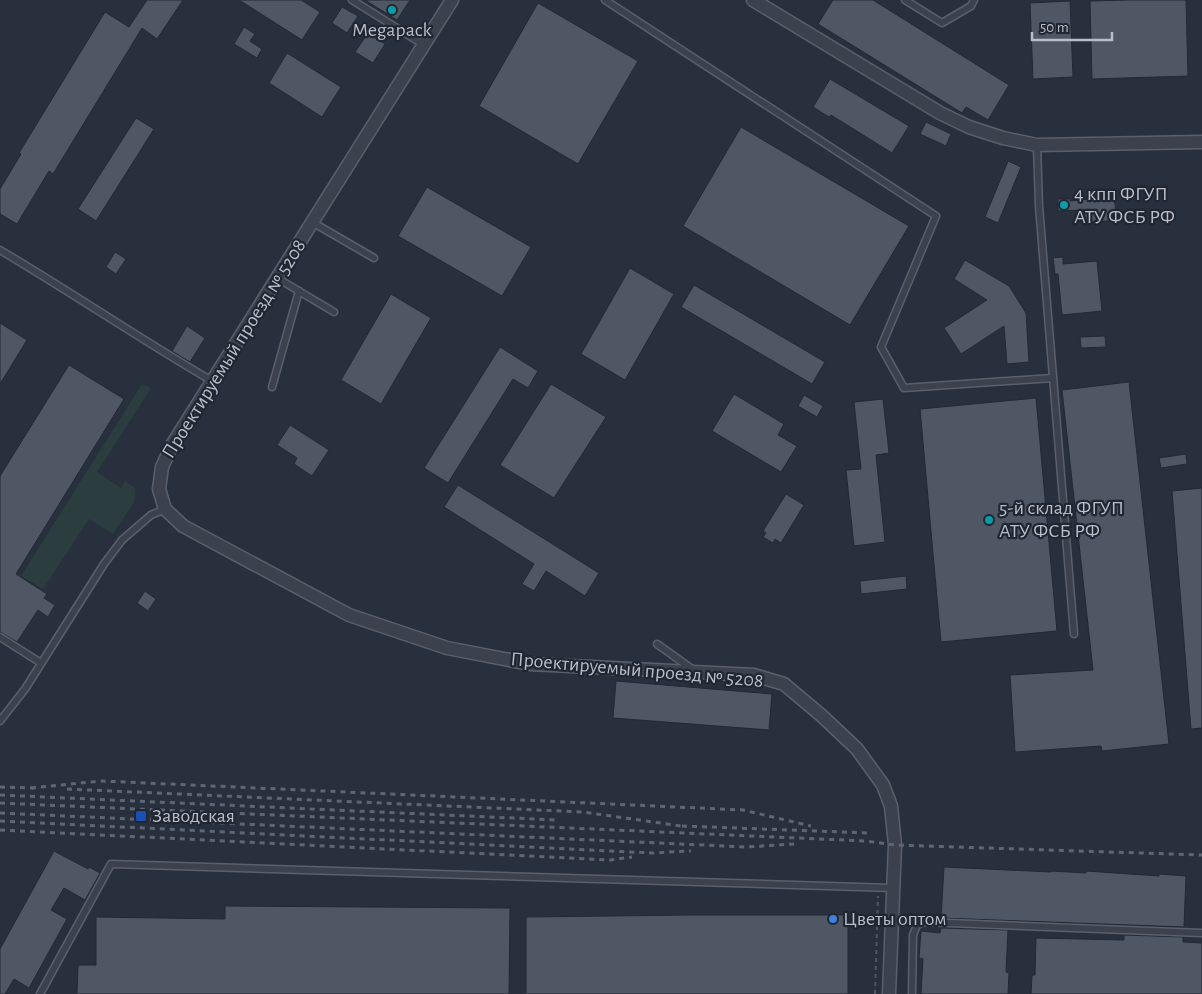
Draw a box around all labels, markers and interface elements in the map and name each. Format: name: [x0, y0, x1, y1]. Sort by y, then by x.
marker: Megapack: [386, 4, 398, 16]
scale bar: [1032, 10, 1112, 42]
place label: Megapack: [352, 20, 432, 40]
text: 50 m: [1040, 20, 1069, 35]
place label: 4 кпп ФГУП АТУ ФСБ РФ: [1074, 184, 1175, 227]
marker: 4 кпп ФГУП АТУ ФСБ РФ: [1058, 199, 1070, 211]
street label: Проектируемый проезд № 5208: [158, 236, 310, 462]
place label: 5-й склад ФГУП АТУ ФСБ РФ: [999, 498, 1124, 541]
marker: 5-й склад ФГУП АТУ ФСБ РФ: [983, 514, 995, 526]
street label: Проектируемый проезд № 5208: [510, 649, 764, 691]
place label: Заводская: [152, 806, 235, 826]
marker: Заводская: [134, 809, 148, 823]
place label: Цветы оптом: [843, 909, 947, 929]
marker: Цветы оптом: [827, 913, 839, 925]

